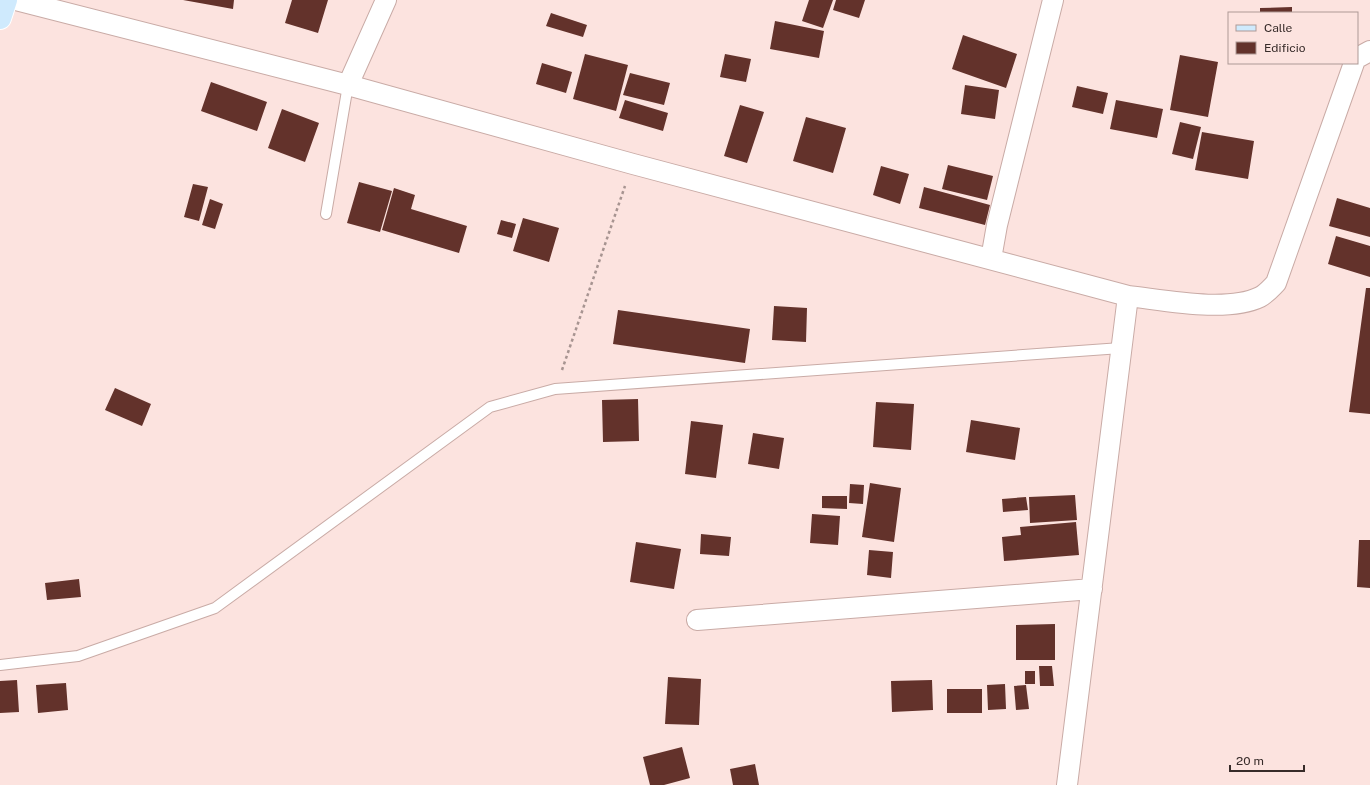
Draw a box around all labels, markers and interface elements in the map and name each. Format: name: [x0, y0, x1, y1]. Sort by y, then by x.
legend: [1228, 12, 1358, 64]
text: Calle: [1264, 21, 1293, 35]
text: Edificio: [1264, 41, 1306, 55]
scale bar: [1230, 747, 1304, 773]
text: 20 m: [1236, 754, 1264, 768]

